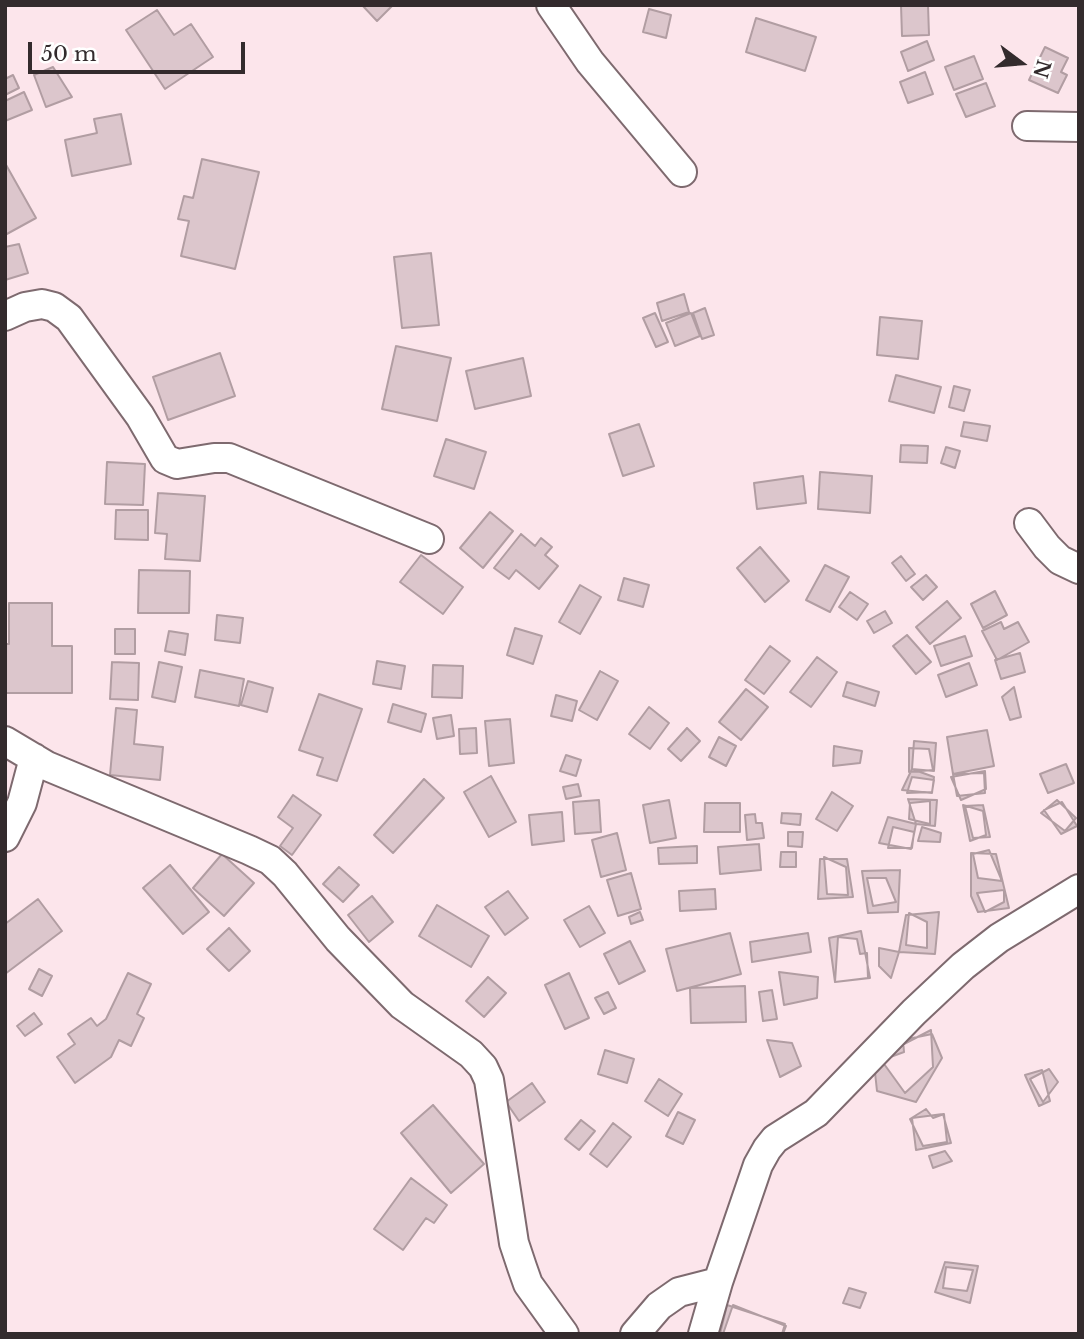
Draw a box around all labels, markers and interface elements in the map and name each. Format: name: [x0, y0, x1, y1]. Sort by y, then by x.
scale bar: [32, 28, 248, 72]
north arrow: [986, 28, 1056, 98]
text: 50 m: [41, 41, 96, 67]
text: N: [1028, 57, 1055, 81]

